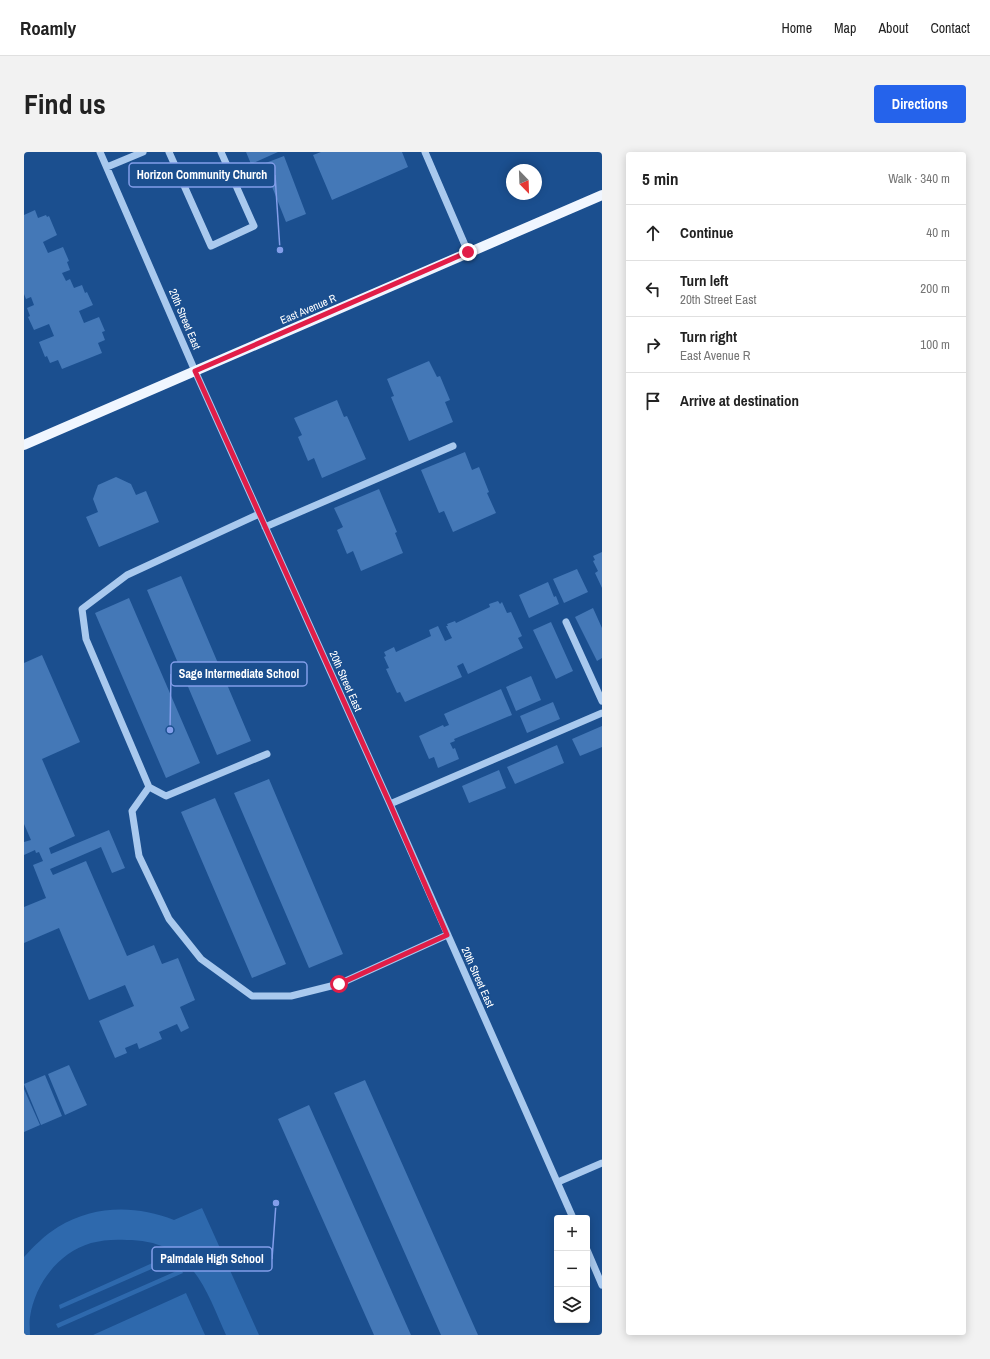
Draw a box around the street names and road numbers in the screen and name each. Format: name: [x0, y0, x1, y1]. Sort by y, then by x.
street label: 20th Street East: [166, 286, 204, 352]
street label: East Avenue R: [278, 291, 339, 327]
street label: 20th Street East: [326, 649, 366, 714]
street label: 20th Street East: [458, 945, 498, 1010]

